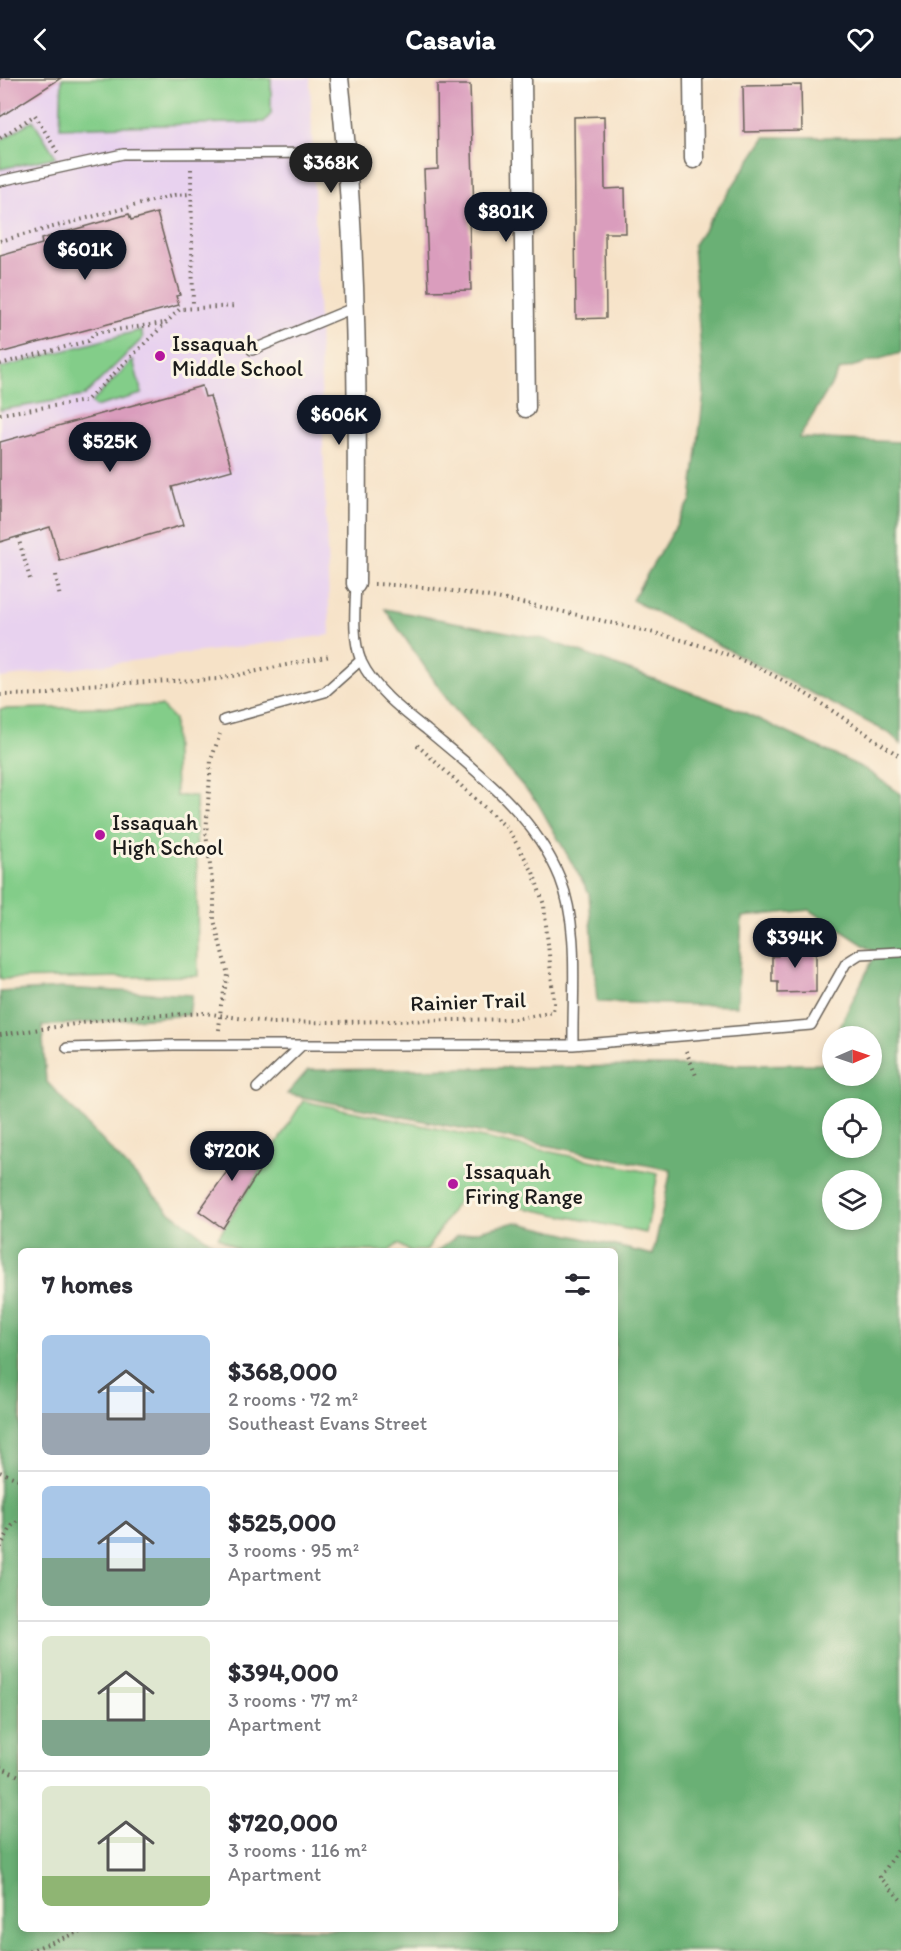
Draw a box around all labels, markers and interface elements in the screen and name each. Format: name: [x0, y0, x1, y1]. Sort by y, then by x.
icon: back: [24, 23, 57, 56]
text: Casavia: [405, 23, 496, 56]
icon: heart: [844, 23, 877, 56]
pin: $368K: [289, 143, 373, 194]
text: $368K: [303, 150, 359, 174]
pin: $801K: [464, 192, 548, 243]
text: $801K: [478, 199, 534, 223]
pin: $601K: [43, 230, 127, 281]
text: $601K: [57, 237, 113, 261]
place label: Issaquah Middle School: [172, 330, 303, 382]
marker: Issaquah Middle School: [153, 349, 167, 363]
pin: $606K: [297, 395, 381, 446]
text: $606K: [311, 402, 367, 426]
pin: $525K: [68, 422, 152, 473]
text: $525K: [83, 429, 137, 453]
place label: Issaquah High School: [112, 809, 224, 861]
marker: Issaquah High School: [93, 828, 107, 842]
pin: $394K: [753, 918, 837, 969]
text: $394K: [767, 925, 823, 949]
street label: Rainier Trail: [410, 986, 526, 1017]
north arrow: [822, 1026, 882, 1086]
map controls: [822, 1026, 882, 1230]
button: locate: [822, 1098, 882, 1158]
pin: $720K: [190, 1131, 274, 1182]
text: $720K: [204, 1138, 260, 1162]
place label: Issaquah Firing Range: [465, 1158, 583, 1210]
button: layers: [822, 1170, 882, 1230]
marker: Issaquah Firing Range: [446, 1177, 460, 1191]
text: 7 homes: [42, 1268, 133, 1300]
icon: filters: [561, 1268, 594, 1301]
text: $368,000: [228, 1355, 338, 1387]
icon: home: [90, 1359, 162, 1431]
text: 2 rooms · 72 m²: [228, 1387, 358, 1411]
text: Southeast Evans Street: [228, 1411, 427, 1435]
text: $525,000: [228, 1506, 336, 1538]
icon: home: [90, 1510, 162, 1582]
text: 3 rooms · 95 m²: [228, 1538, 359, 1562]
text: Apartment: [228, 1562, 321, 1586]
text: $394,000: [228, 1656, 339, 1688]
icon: home: [90, 1660, 162, 1732]
text: 3 rooms · 77 m²: [228, 1688, 358, 1712]
text: Apartment: [228, 1712, 321, 1736]
text: $720,000: [228, 1806, 338, 1838]
icon: home: [90, 1810, 162, 1882]
text: 3 rooms · 116 m²: [228, 1838, 367, 1862]
text: Apartment: [228, 1862, 321, 1886]

